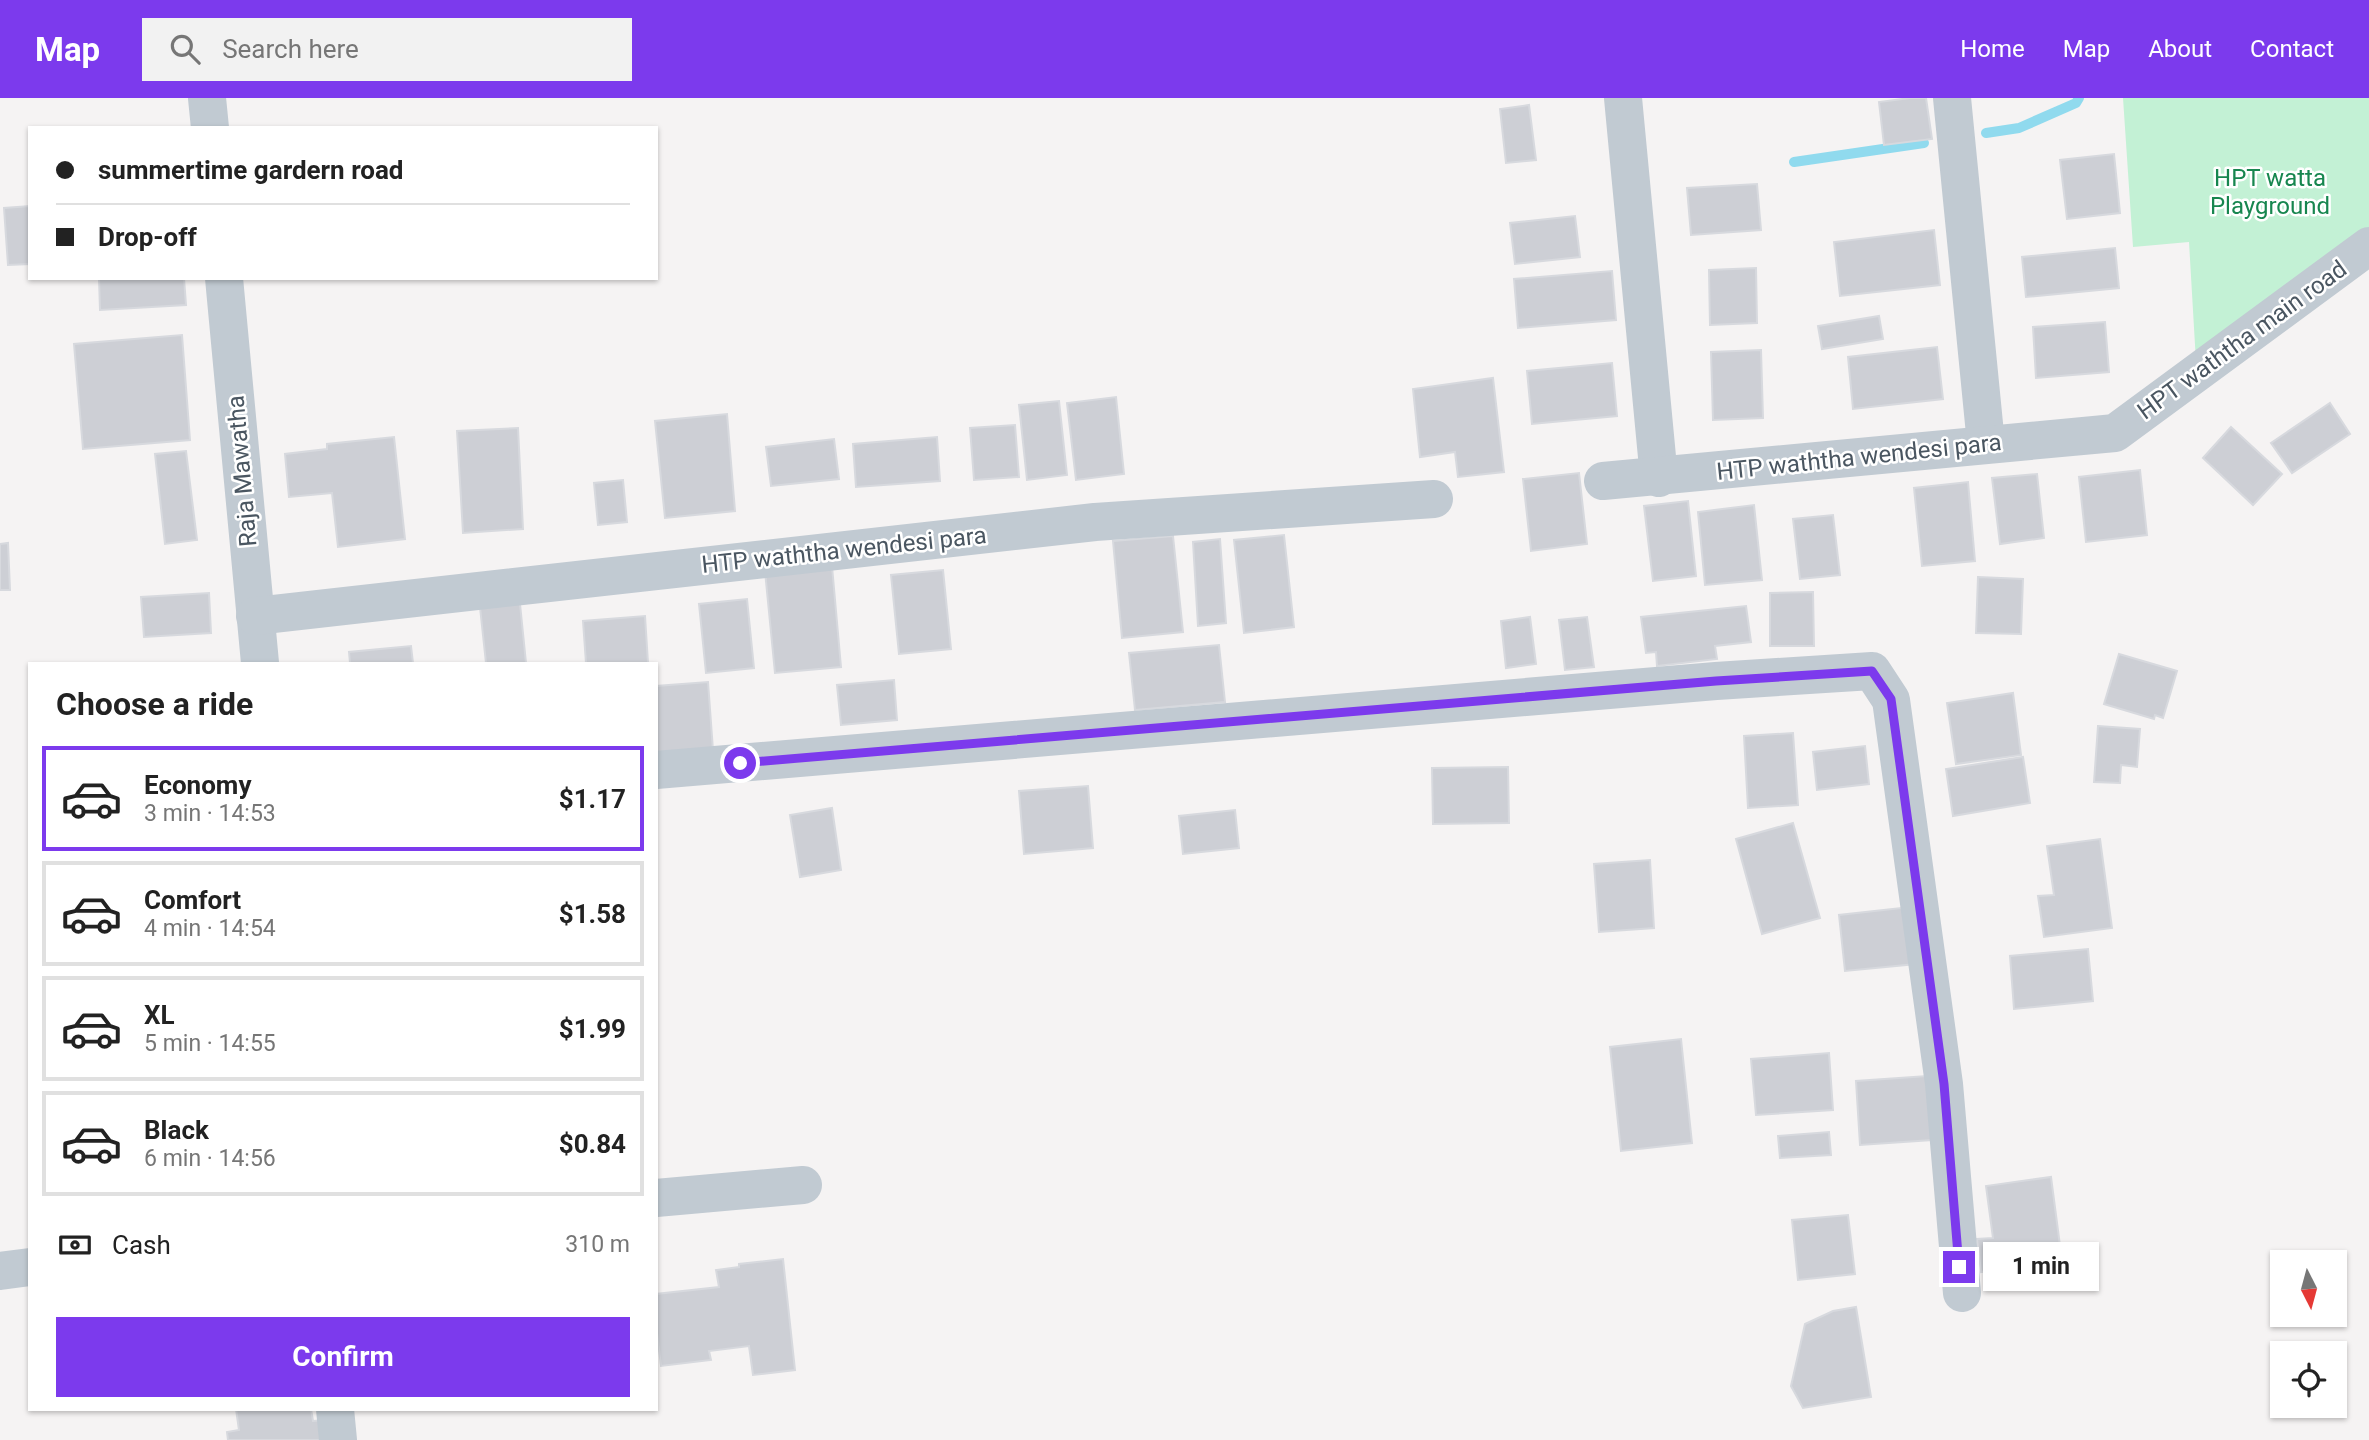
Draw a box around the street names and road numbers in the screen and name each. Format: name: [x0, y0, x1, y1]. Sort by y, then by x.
street label: HPT waththa main road: [2132, 255, 2352, 425]
street label: Raja Mawatha: [221, 394, 263, 548]
street label: HTP waththa wendesi para: [1715, 428, 2003, 486]
street label: HTP waththa wendesi para: [700, 521, 988, 579]

